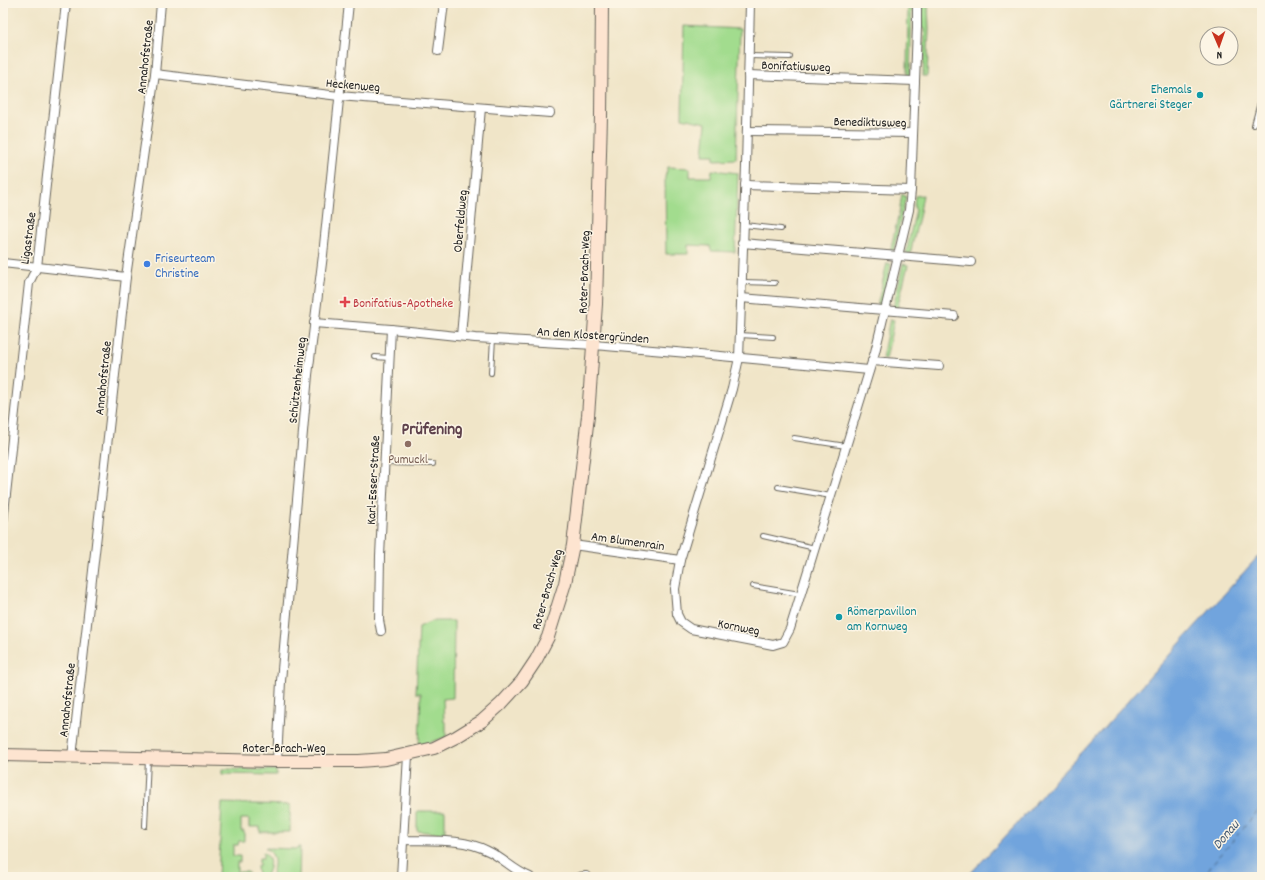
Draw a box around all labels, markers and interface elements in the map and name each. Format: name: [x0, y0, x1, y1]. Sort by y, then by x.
street label: Annahofstraße: [133, 19, 160, 95]
north arrow: [1199, 26, 1239, 66]
text: N: [1216, 46, 1222, 62]
street label: Bonifatiusweg: [761, 57, 831, 78]
street label: Heckenweg: [325, 75, 381, 98]
place label: Ehemals Gärtnerei Steger: [1109, 81, 1192, 115]
marker: Ehemals Gärtnerei Steger: [1195, 90, 1205, 100]
street label: Benediktusweg: [833, 113, 907, 134]
street label: Oberfeldweg: [449, 189, 474, 253]
street label: Ligastraße: [16, 211, 43, 266]
street label: Roter-Brach-Weg: [575, 230, 596, 314]
place label: Friseurteam Christine: [155, 250, 215, 284]
marker: Friseurteam Christine: [142, 259, 152, 269]
place label: Bonifatius-Apotheke: [353, 295, 453, 314]
marker: Bonifatius-Apotheke: [340, 297, 350, 307]
street label: An den Klostergründen: [536, 323, 650, 350]
street label: Schützenheimweg: [285, 336, 313, 424]
street label: Annahofstraße: [91, 340, 118, 416]
district label: Prüfening: [401, 419, 463, 443]
street label: Karl-Esser-Straße: [363, 435, 386, 525]
marker: Pumuckl: [403, 439, 413, 449]
place label: Pumuckl: [388, 451, 428, 470]
street label: Am Blumenrain: [590, 528, 666, 557]
street label: Roter-Brach-Weg: [528, 547, 569, 632]
place label: Römerpavillon am Kornweg: [847, 603, 916, 637]
marker: Römerpavillon am Kornweg: [834, 612, 844, 622]
street label: Kornweg: [716, 615, 761, 642]
street label: Annahofstraße: [55, 662, 82, 738]
street label: Roter-Brach-Weg: [242, 740, 326, 759]
water label: Donau: [1208, 816, 1245, 854]

